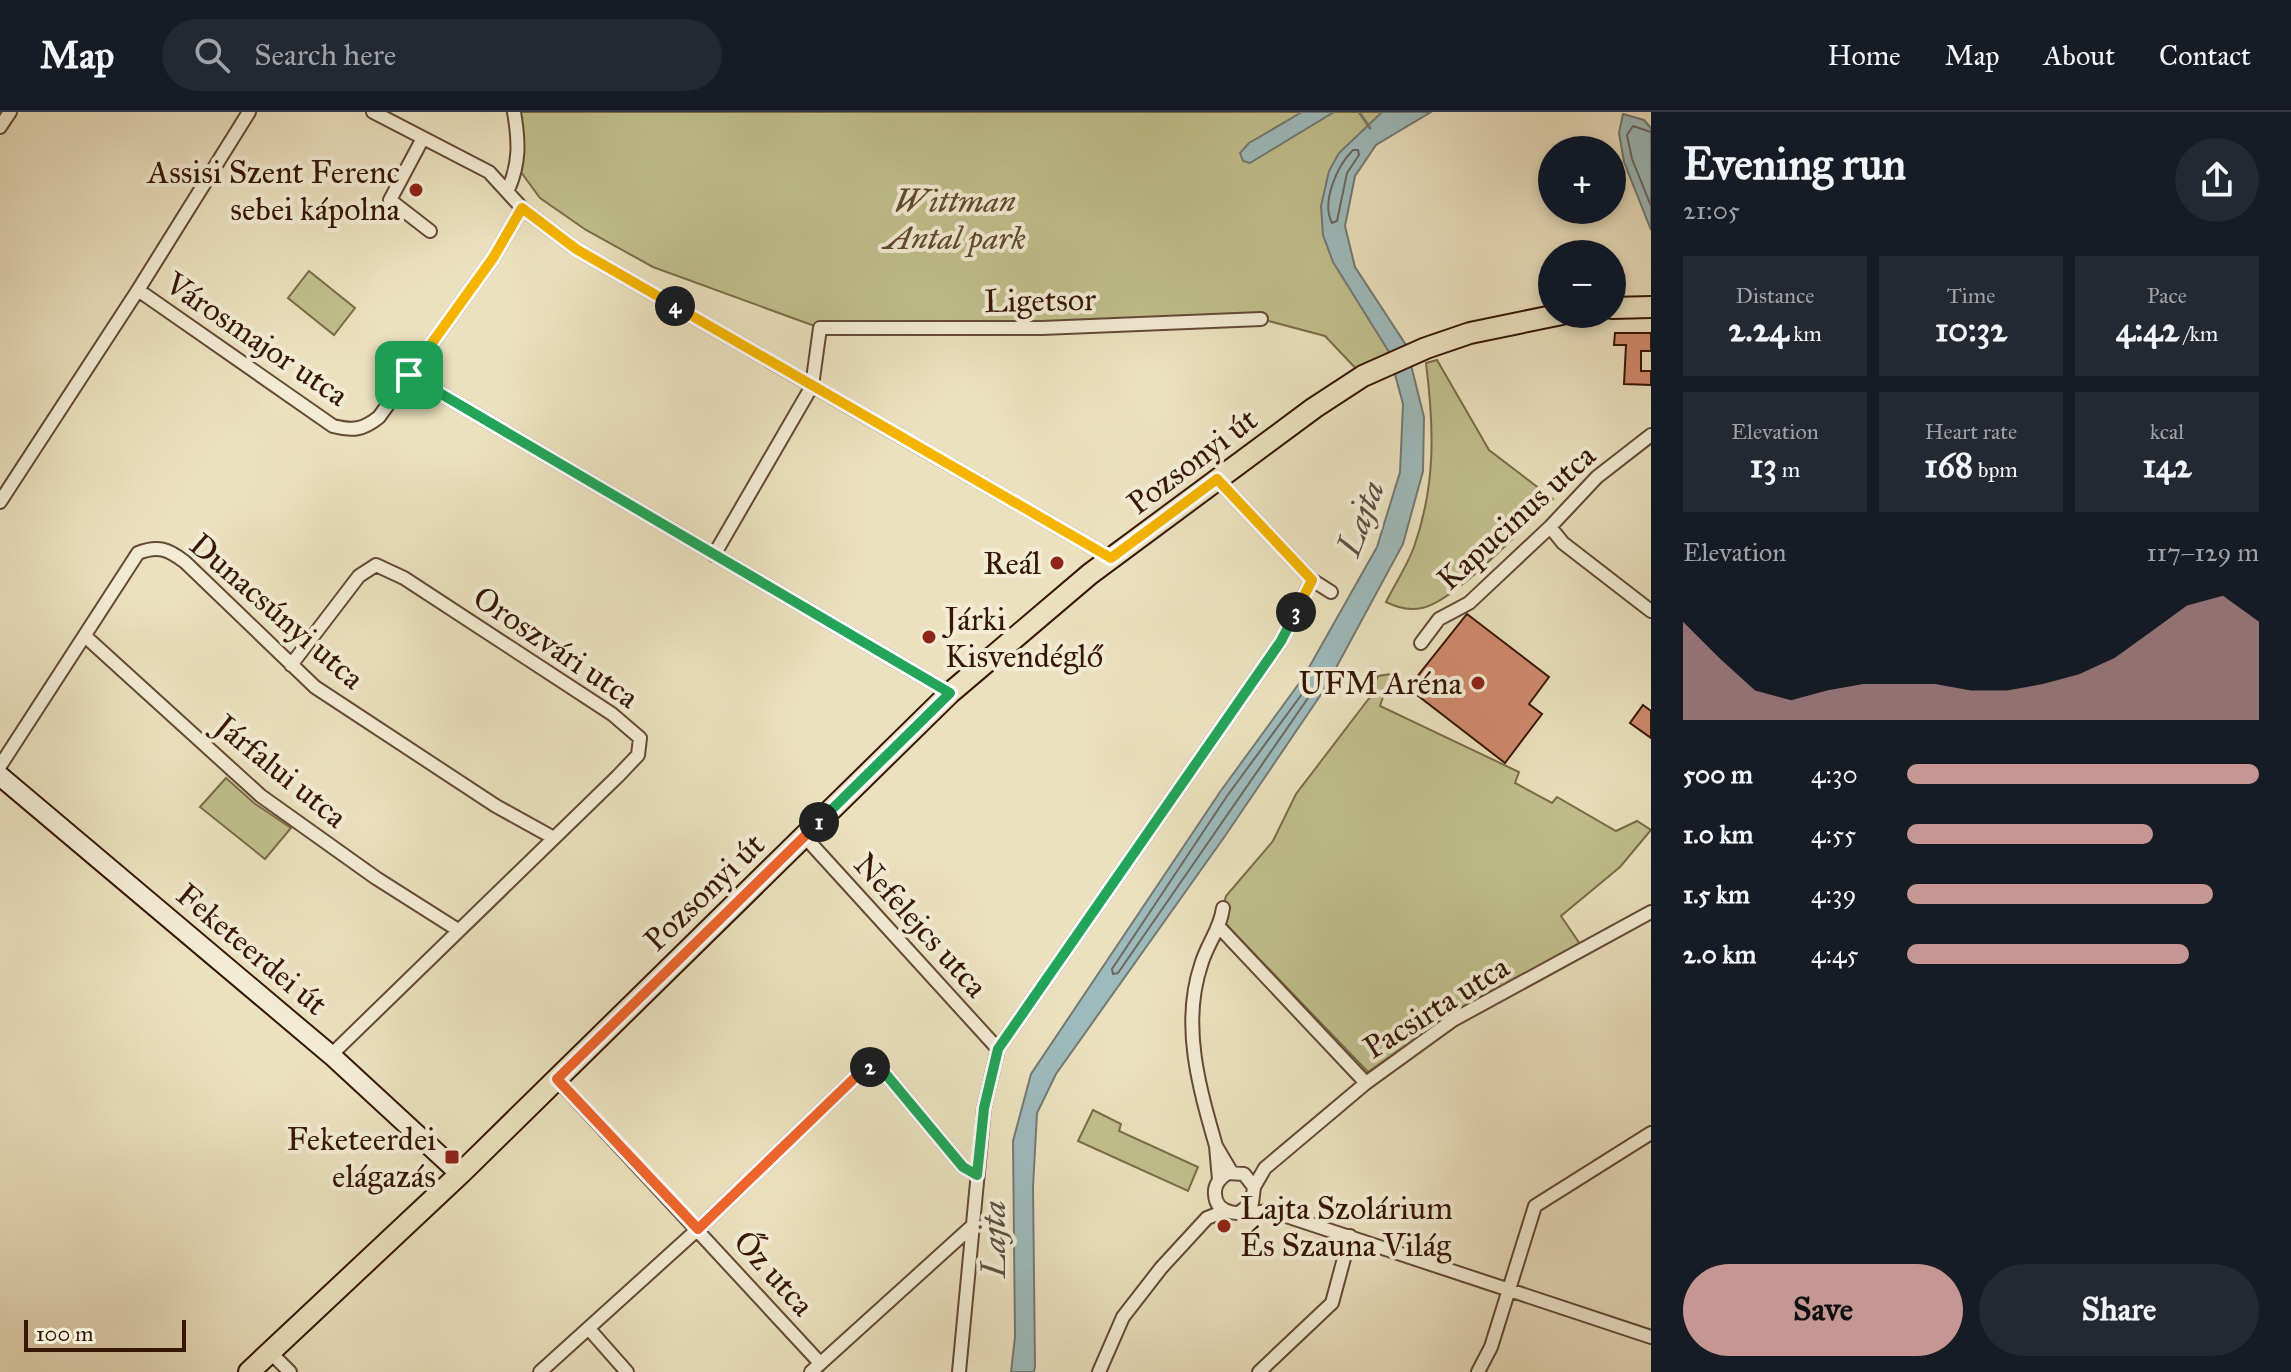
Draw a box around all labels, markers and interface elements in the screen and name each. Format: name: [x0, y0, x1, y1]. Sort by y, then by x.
search box: [162, 19, 722, 91]
text: Map: [40, 32, 114, 78]
icon: search: [190, 33, 234, 77]
text: Search here: [254, 37, 396, 73]
text: Home: [1828, 38, 1901, 73]
text: Map: [1945, 38, 1999, 73]
text: About: [2043, 38, 2115, 73]
text: Contact: [2159, 38, 2251, 73]
map controls: [1538, 136, 1626, 328]
button: +: [1538, 136, 1626, 224]
text: Evening run: [1683, 137, 1906, 191]
button: share: [2175, 138, 2259, 222]
place label: Assisi Szent Ferenc sebei kápolna: [146, 153, 400, 229]
marker: Assisi Szent Ferenc sebei kápolna: [407, 181, 425, 199]
park label: Wittman Antal park: [881, 182, 1026, 258]
text: 21:05: [1683, 194, 1740, 226]
button: −: [1538, 240, 1626, 328]
street label: Városmajor utca: [157, 263, 356, 415]
street label: Ligetsor: [984, 280, 1096, 321]
text: Distance: [1736, 282, 1814, 309]
text: Time: [1947, 282, 1995, 309]
text: Pace: [2147, 282, 2187, 309]
pin: 4: [655, 286, 695, 326]
text: 4: [669, 292, 681, 319]
text: 2.24: [1728, 309, 1788, 350]
text: 10:32: [1935, 309, 2007, 350]
text: 4:42: [2116, 309, 2179, 350]
text: km: [1788, 320, 1822, 347]
text: /km: [2179, 320, 2218, 347]
pin: [375, 341, 443, 409]
icon: arrive: [387, 353, 431, 397]
street label: Pozsonyi út: [1120, 400, 1265, 523]
text: Elevation: [1731, 418, 1819, 445]
text: Heart rate: [1925, 418, 2017, 445]
text: kcal: [2150, 418, 2184, 445]
street label: Kapucinus utca: [1429, 436, 1604, 599]
text: 13: [1750, 445, 1777, 486]
text: 168: [1924, 445, 1973, 486]
text: 142: [2142, 445, 2192, 486]
text: m: [1777, 456, 1800, 483]
text: bpm: [1973, 456, 2018, 483]
water label: Lajta: [1327, 475, 1393, 563]
street label: Dunacsúnyi utca: [182, 525, 372, 698]
text: Elevation: [1683, 536, 1786, 568]
text: 117–129 m: [2146, 536, 2259, 568]
place label: Reál: [983, 544, 1041, 583]
marker: Reál: [1048, 554, 1066, 572]
street label: Oroszvári utca: [466, 578, 646, 717]
pin: 3: [1276, 592, 1316, 632]
text: 3: [1292, 598, 1300, 625]
place label: Járki Kisvendéglő: [942, 600, 1104, 676]
marker: Járki Kisvendéglő: [920, 628, 938, 646]
place label: UFM Aréna: [1298, 664, 1462, 703]
marker: UFM Aréna: [1469, 674, 1487, 692]
street label: Járfalui utca: [204, 704, 355, 837]
text: 500 m: [1683, 758, 1753, 790]
text: 4:30: [1811, 758, 1858, 790]
pin: 1: [799, 802, 839, 842]
text: 1: [815, 808, 823, 835]
text: 1.0 km: [1683, 818, 1753, 850]
text: 4:55: [1811, 818, 1856, 850]
street label: Pozsonyi út: [636, 825, 773, 959]
street label: Nefelejcs utca: [846, 845, 996, 1006]
street label: Feketeerdei út: [168, 875, 335, 1024]
text: 1.5 km: [1683, 878, 1750, 910]
text: 4:39: [1811, 878, 1856, 910]
text: 2.0 km: [1683, 938, 1756, 970]
text: 4:45: [1811, 938, 1859, 970]
street label: Pacsirta utca: [1356, 947, 1517, 1068]
pin: 2: [850, 1047, 890, 1087]
text: 2: [865, 1053, 875, 1080]
place label: Feketeerdei elágazás: [287, 1120, 436, 1196]
marker: Feketeerdei elágazás: [443, 1148, 461, 1166]
place label: Lajta Szolárium És Szauna Világ: [1240, 1189, 1453, 1265]
water label: Lajta: [973, 1200, 1014, 1280]
marker: Lajta Szolárium És Szauna Világ: [1215, 1217, 1233, 1235]
street label: Őz utca: [725, 1222, 823, 1324]
button: Save: [1683, 1264, 1963, 1356]
button: Share: [1979, 1264, 2259, 1356]
scale bar: [24, 1316, 186, 1352]
text: 100 m: [36, 1320, 93, 1347]

